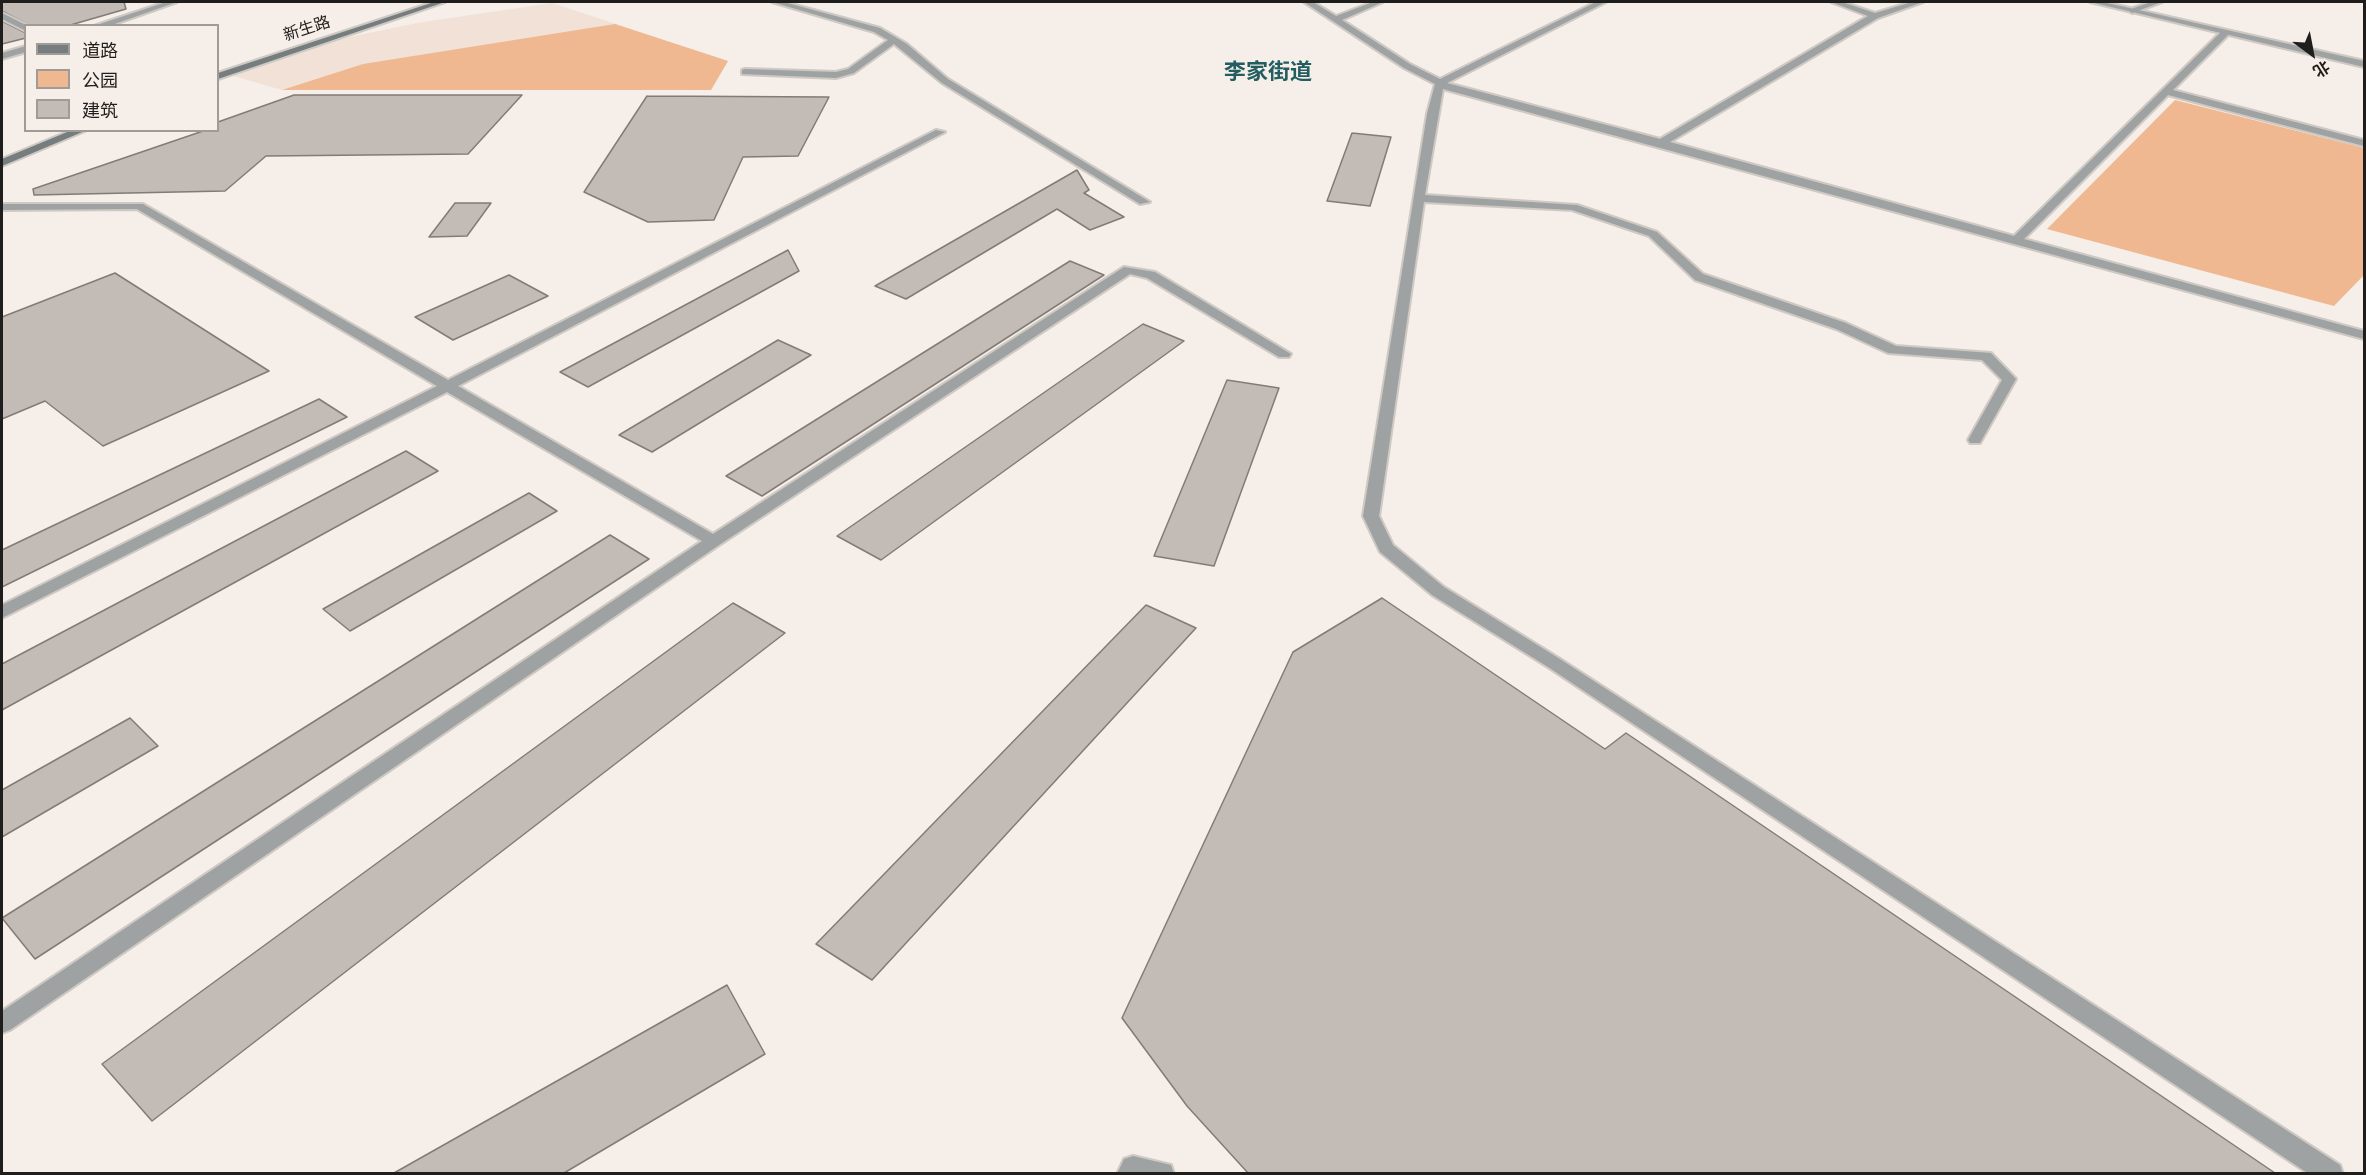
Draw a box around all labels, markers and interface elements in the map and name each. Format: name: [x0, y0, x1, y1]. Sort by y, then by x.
street label: 新生路: [281, 12, 333, 46]
legend: [24, 24, 219, 132]
north arrow: [2282, 24, 2342, 84]
text: 道路: [82, 39, 118, 62]
text: 北: [2309, 57, 2334, 82]
district label: 李家街道: [1224, 60, 1312, 86]
text: 公园: [82, 69, 118, 92]
text: 建筑: [82, 99, 118, 122]

